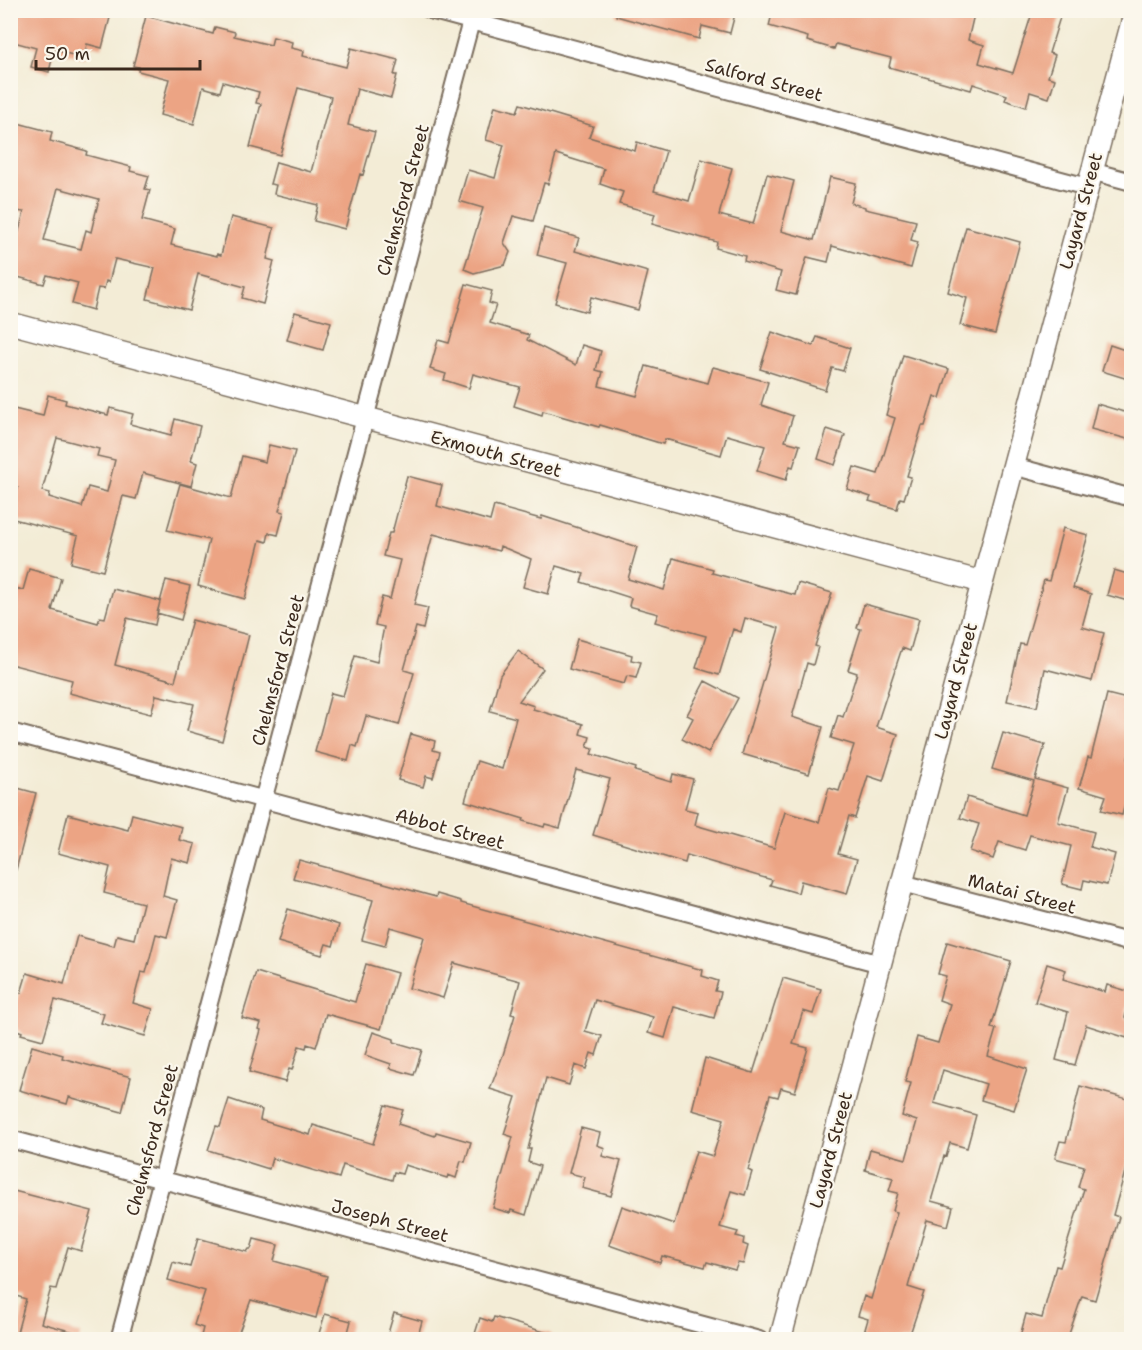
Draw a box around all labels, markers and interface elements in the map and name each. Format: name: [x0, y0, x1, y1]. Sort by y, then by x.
scale bar: [36, 33, 200, 71]
text: 50 m: [45, 42, 90, 66]
street label: Salford Street: [702, 53, 826, 107]
street label: Chelmsford Street: [371, 121, 435, 279]
street label: Layard Street: [1054, 150, 1108, 272]
street label: Exmouth Street: [428, 425, 564, 483]
street label: Chelmsford Street: [246, 591, 310, 749]
street label: Layard Street: [929, 620, 983, 742]
street label: Abbot Street: [393, 803, 507, 855]
street label: Matai Street: [965, 868, 1079, 920]
street label: Chelmsford Street: [120, 1061, 184, 1219]
street label: Layard Street: [804, 1089, 858, 1211]
street label: Joseph Street: [329, 1194, 451, 1248]

